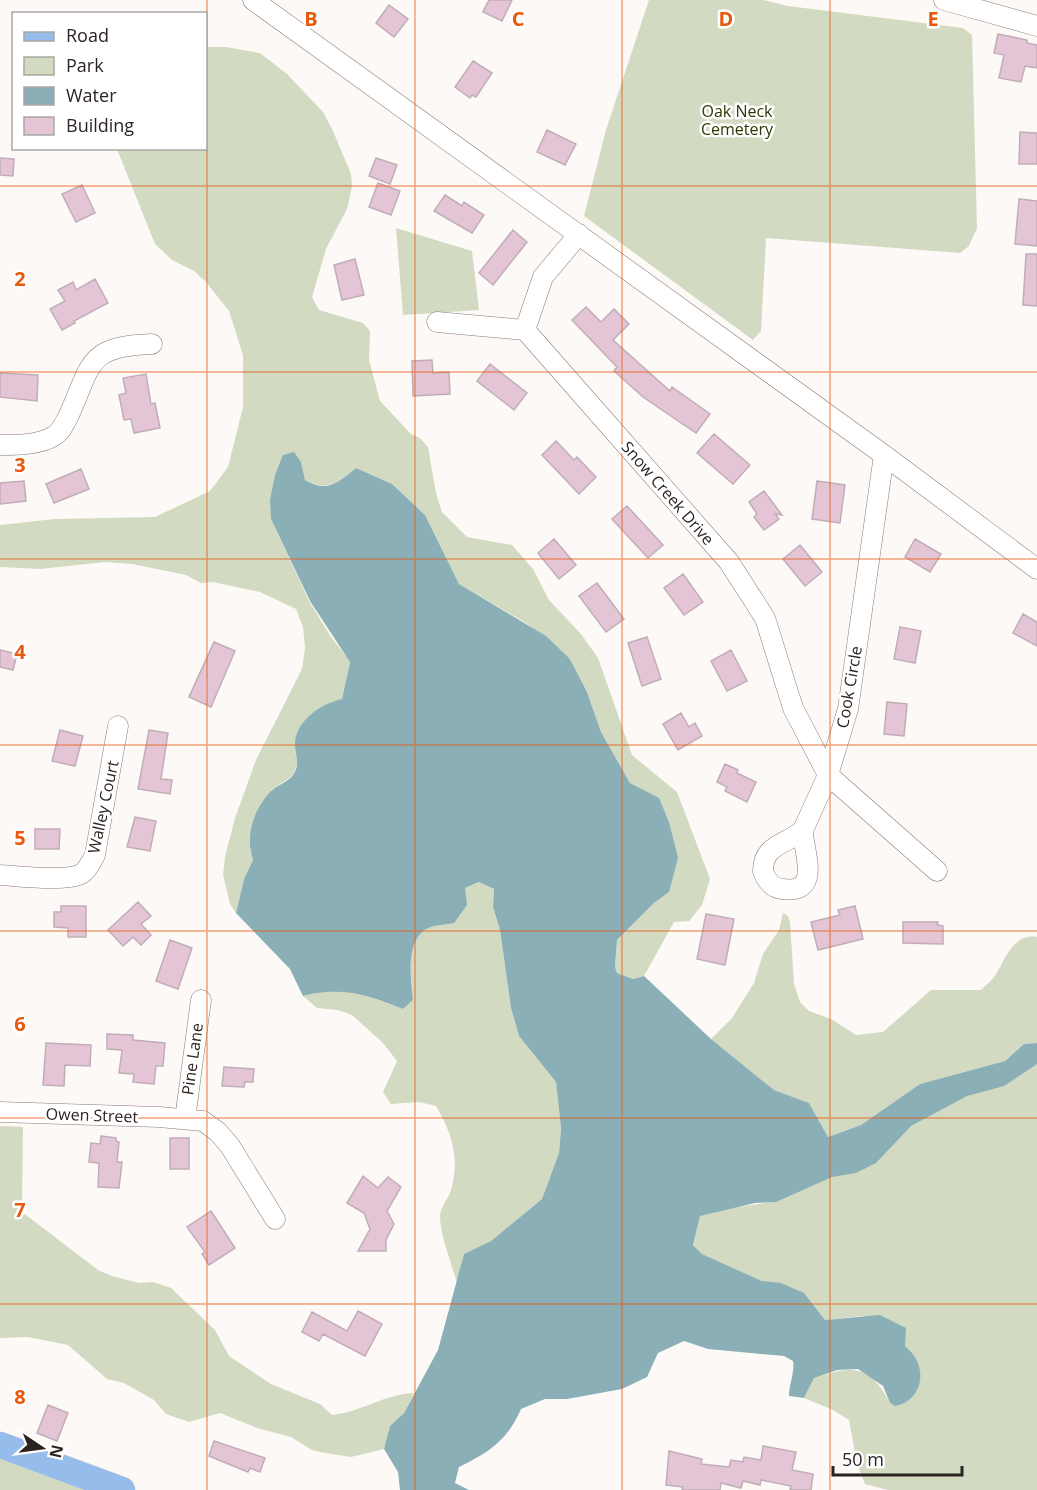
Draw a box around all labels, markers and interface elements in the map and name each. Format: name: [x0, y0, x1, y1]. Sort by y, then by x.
text: B: [304, 5, 318, 32]
text: C: [512, 5, 525, 32]
text: D: [719, 5, 733, 32]
text: E: [927, 5, 939, 32]
legend: [12, 12, 207, 150]
text: Road: [66, 23, 109, 47]
text: Park: [66, 53, 104, 77]
text: Water: [66, 83, 117, 107]
park label: Oak Neck Cemetery: [701, 100, 774, 140]
text: Building: [66, 113, 134, 137]
text: 2: [14, 265, 26, 292]
street label: Snow Creek Drive: [617, 436, 719, 550]
text: 3: [14, 451, 26, 478]
text: 4: [14, 638, 26, 665]
street label: Cook Circle: [831, 644, 867, 730]
street label: Walley Court: [82, 758, 124, 856]
text: 5: [14, 824, 26, 851]
text: 6: [14, 1010, 26, 1037]
street label: Pine Lane: [176, 1021, 208, 1097]
street label: Owen Street: [45, 1102, 139, 1128]
text: 7: [14, 1196, 26, 1223]
text: 8: [14, 1383, 26, 1410]
north arrow: [12, 1418, 72, 1478]
scale bar: [833, 1439, 962, 1477]
text: N: [44, 1443, 69, 1460]
text: 50 m: [842, 1447, 884, 1471]

